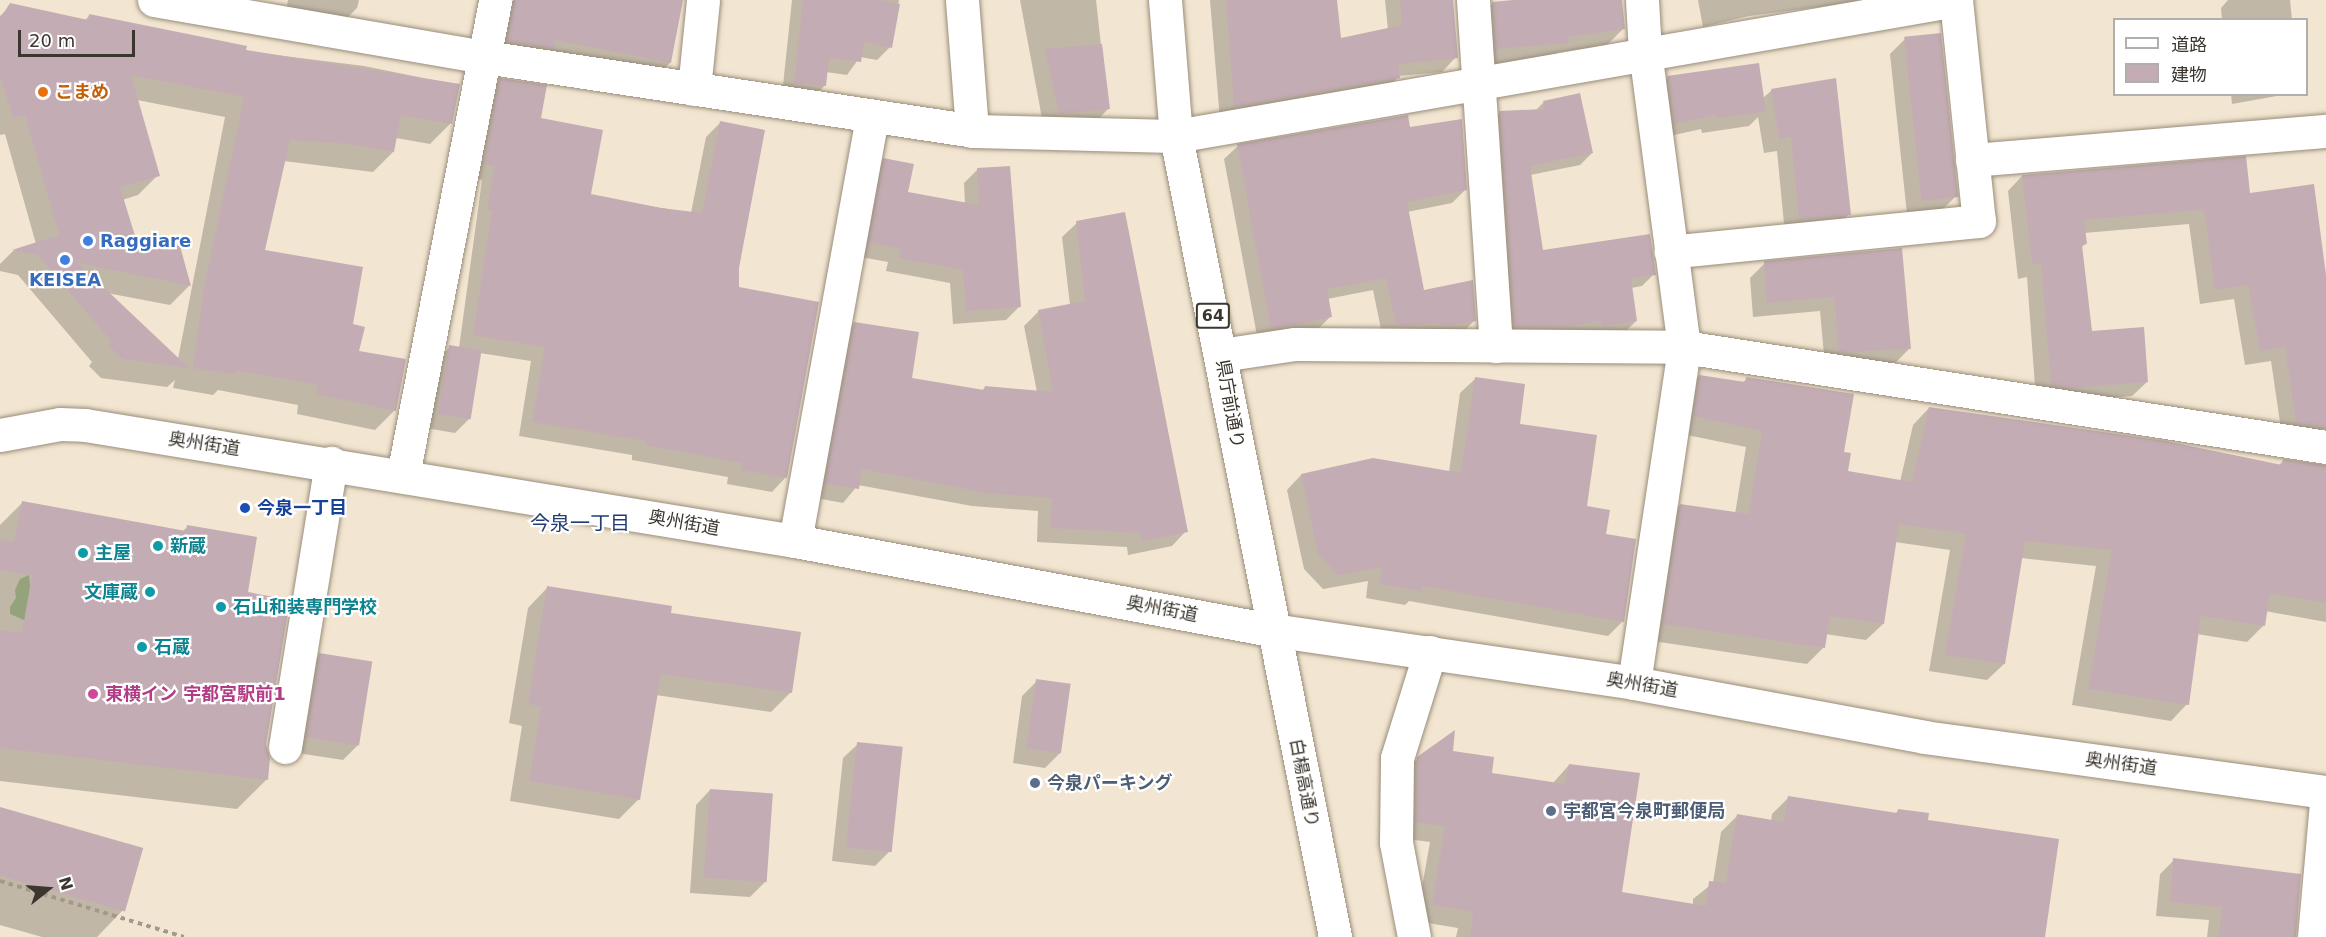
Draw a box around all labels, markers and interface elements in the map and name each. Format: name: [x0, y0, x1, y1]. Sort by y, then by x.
scale bar: [21, 18, 138, 56]
legend: [2113, 18, 2308, 96]
text: 20 m: [29, 30, 75, 51]
text: 道路: [2171, 34, 2207, 55]
text: 建物: [2171, 64, 2207, 85]
place label: こまめ: [55, 81, 109, 103]
marker: こまめ: [36, 85, 50, 99]
place label: Raggiare: [100, 230, 191, 252]
marker: Raggiare: [81, 234, 95, 248]
marker: KEISEA: [58, 253, 72, 267]
place label: KEISEA: [29, 269, 101, 291]
road number: 64: [1195, 303, 1231, 329]
street label: 県庁前通り: [1212, 358, 1248, 450]
street label: 奥州街道: [167, 428, 241, 460]
place label: 今泉一丁目: [257, 497, 347, 519]
marker: 今泉一丁目: [238, 501, 252, 515]
street label: 奥州街道: [647, 506, 721, 540]
district label: 今泉一丁目: [530, 511, 630, 535]
place label: 新蔵: [170, 535, 206, 557]
marker: 新蔵: [151, 539, 165, 553]
place label: 主屋: [95, 542, 131, 564]
marker: 主屋: [76, 546, 90, 560]
place label: 文庫蔵: [84, 581, 138, 603]
marker: 文庫蔵: [143, 585, 157, 599]
street label: 奥州街道: [1125, 592, 1199, 626]
place label: 石山和装専門学校: [233, 596, 377, 618]
marker: 石山和装専門学校: [214, 600, 228, 614]
place label: 石蔵: [154, 636, 190, 658]
marker: 石蔵: [135, 640, 149, 654]
street label: 奥州街道: [1605, 668, 1679, 702]
place label: 東横イン 宇都宮駅前1: [105, 683, 286, 705]
marker: 東横イン 宇都宮駅前1: [86, 687, 100, 701]
street label: 白楊高通り: [1285, 737, 1323, 829]
street label: 奥州街道: [2084, 748, 2158, 780]
place label: 今泉パーキング: [1047, 772, 1173, 794]
marker: 今泉パーキング: [1028, 776, 1042, 790]
place label: 宇都宮今泉町郵便局: [1563, 800, 1725, 822]
marker: 宇都宮今泉町郵便局: [1544, 804, 1558, 818]
north arrow: [18, 859, 78, 919]
text: N: [55, 874, 77, 893]

